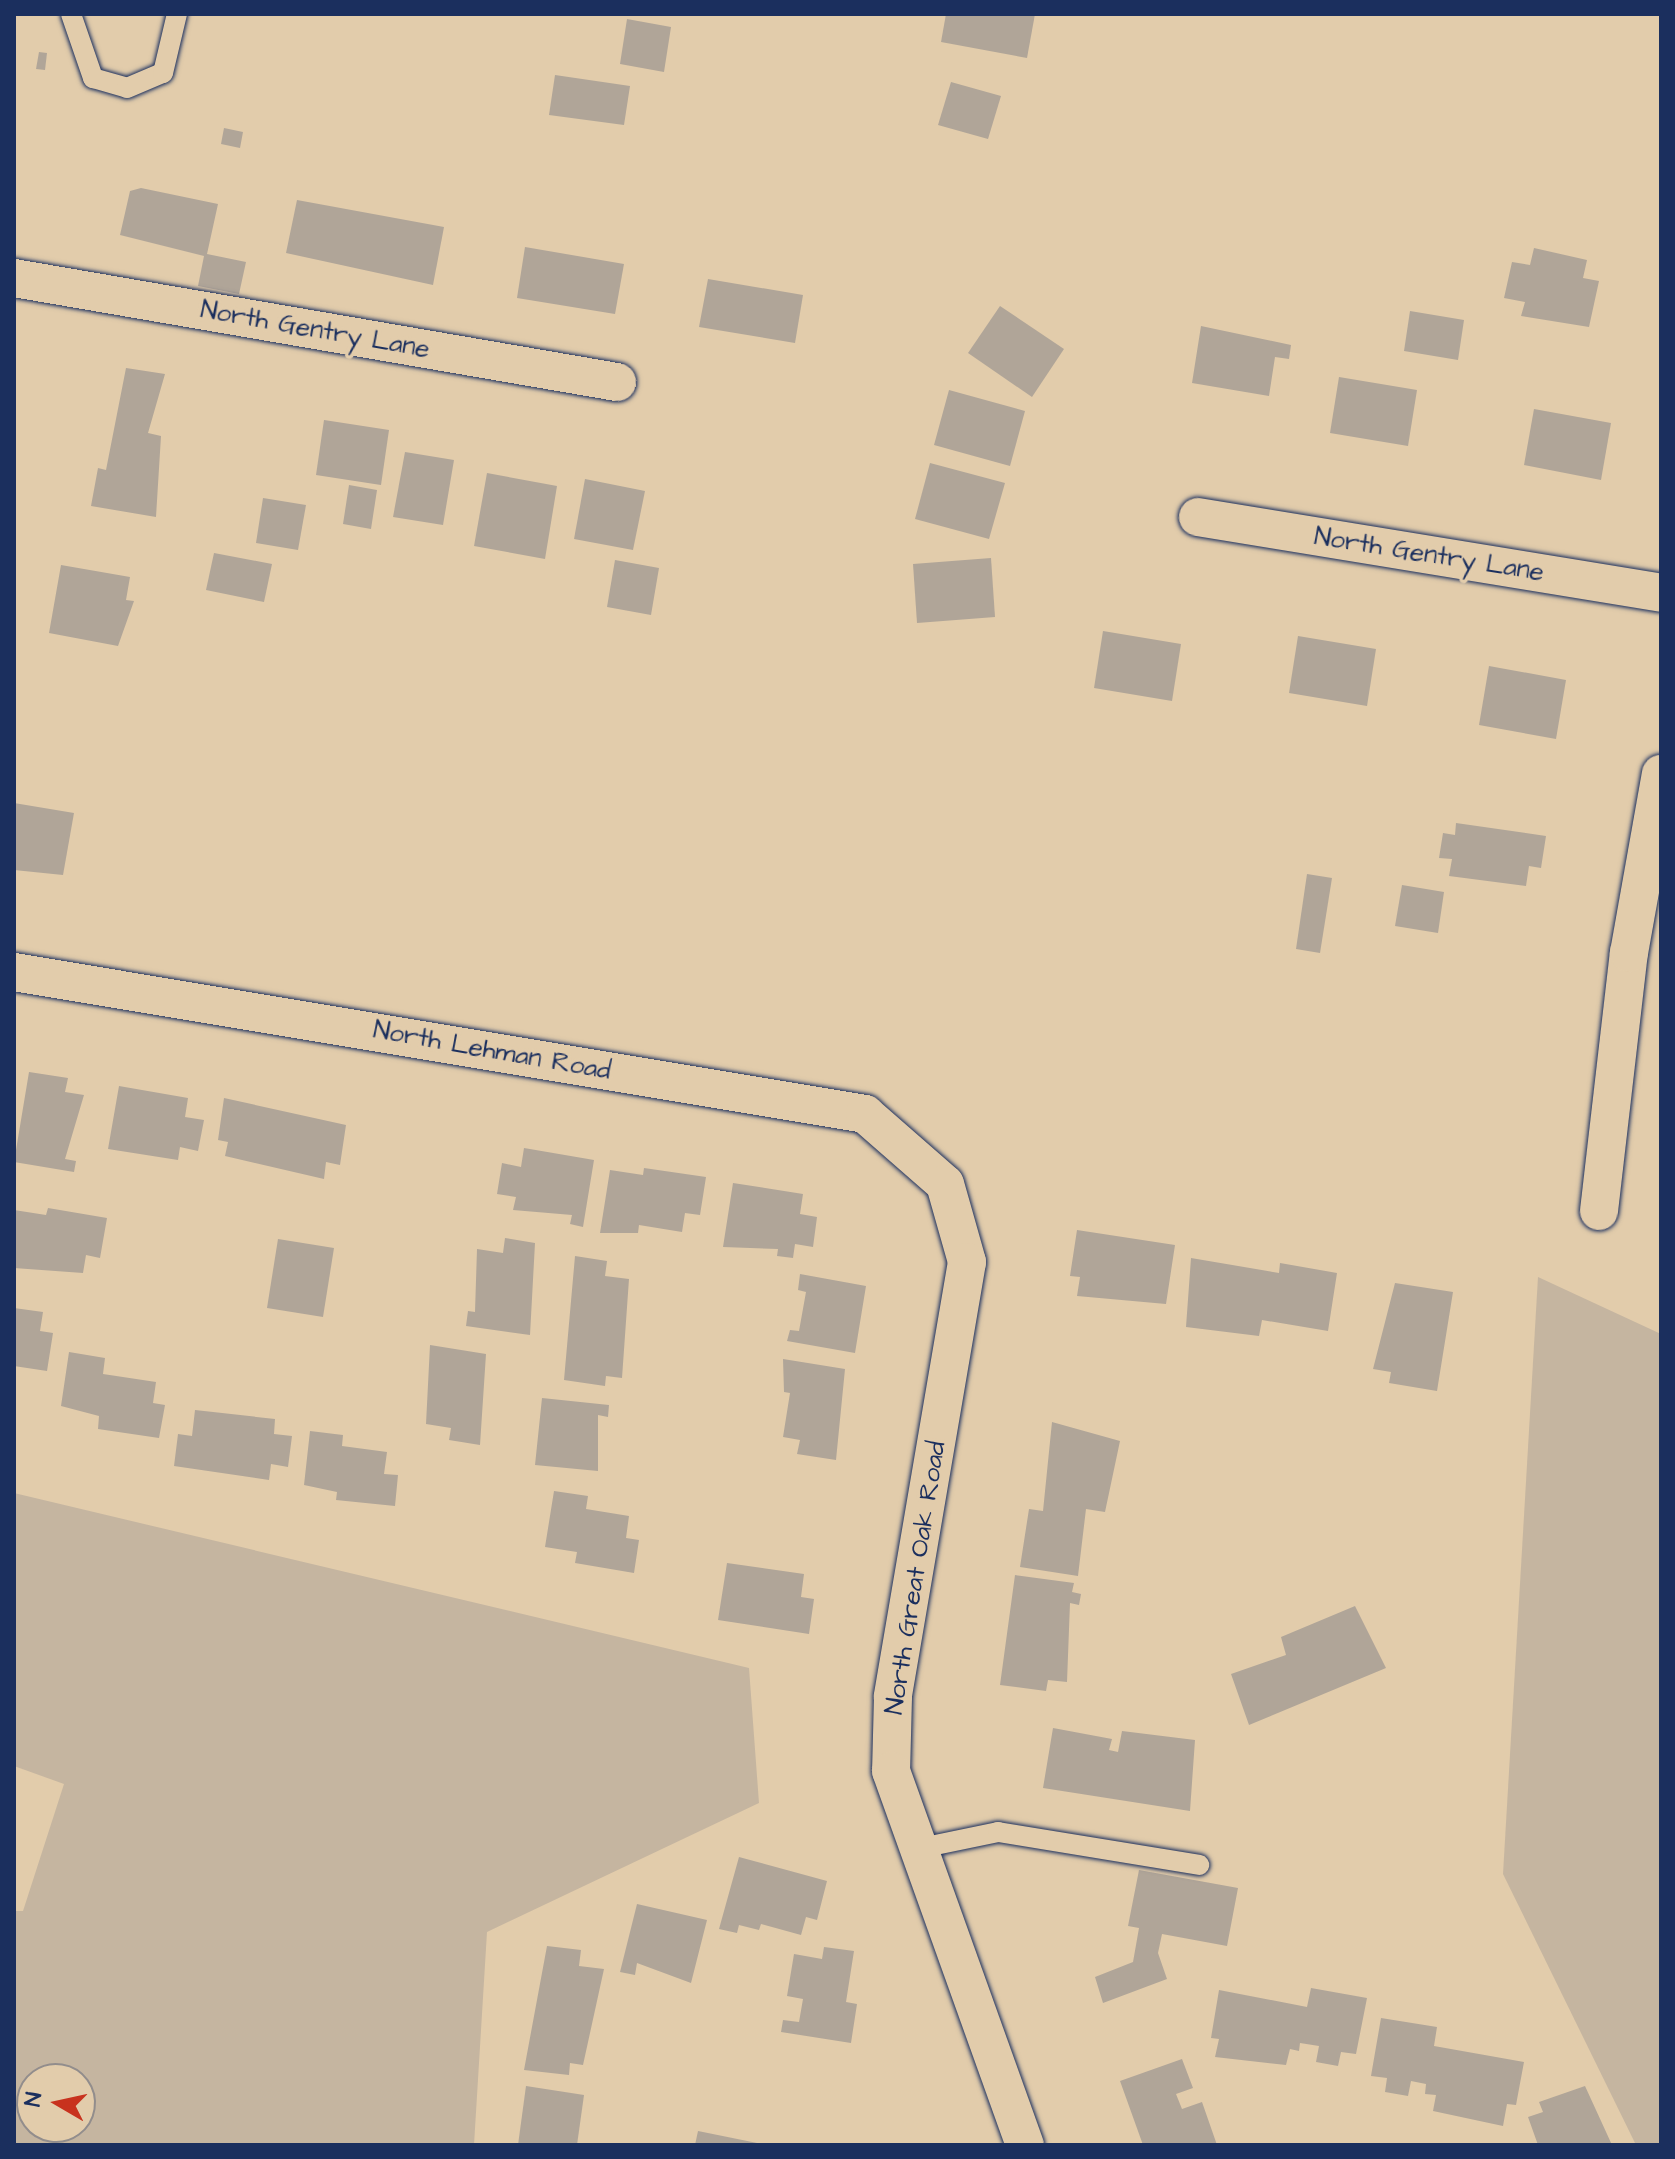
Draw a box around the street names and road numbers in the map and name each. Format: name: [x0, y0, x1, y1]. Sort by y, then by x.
street label: North Gentry Lane: [198, 294, 432, 366]
street label: North Gentry Lane: [1312, 521, 1546, 589]
street label: North Lehman Road: [371, 1015, 613, 1087]
street label: North Great Oak Road: [879, 1439, 953, 1717]

